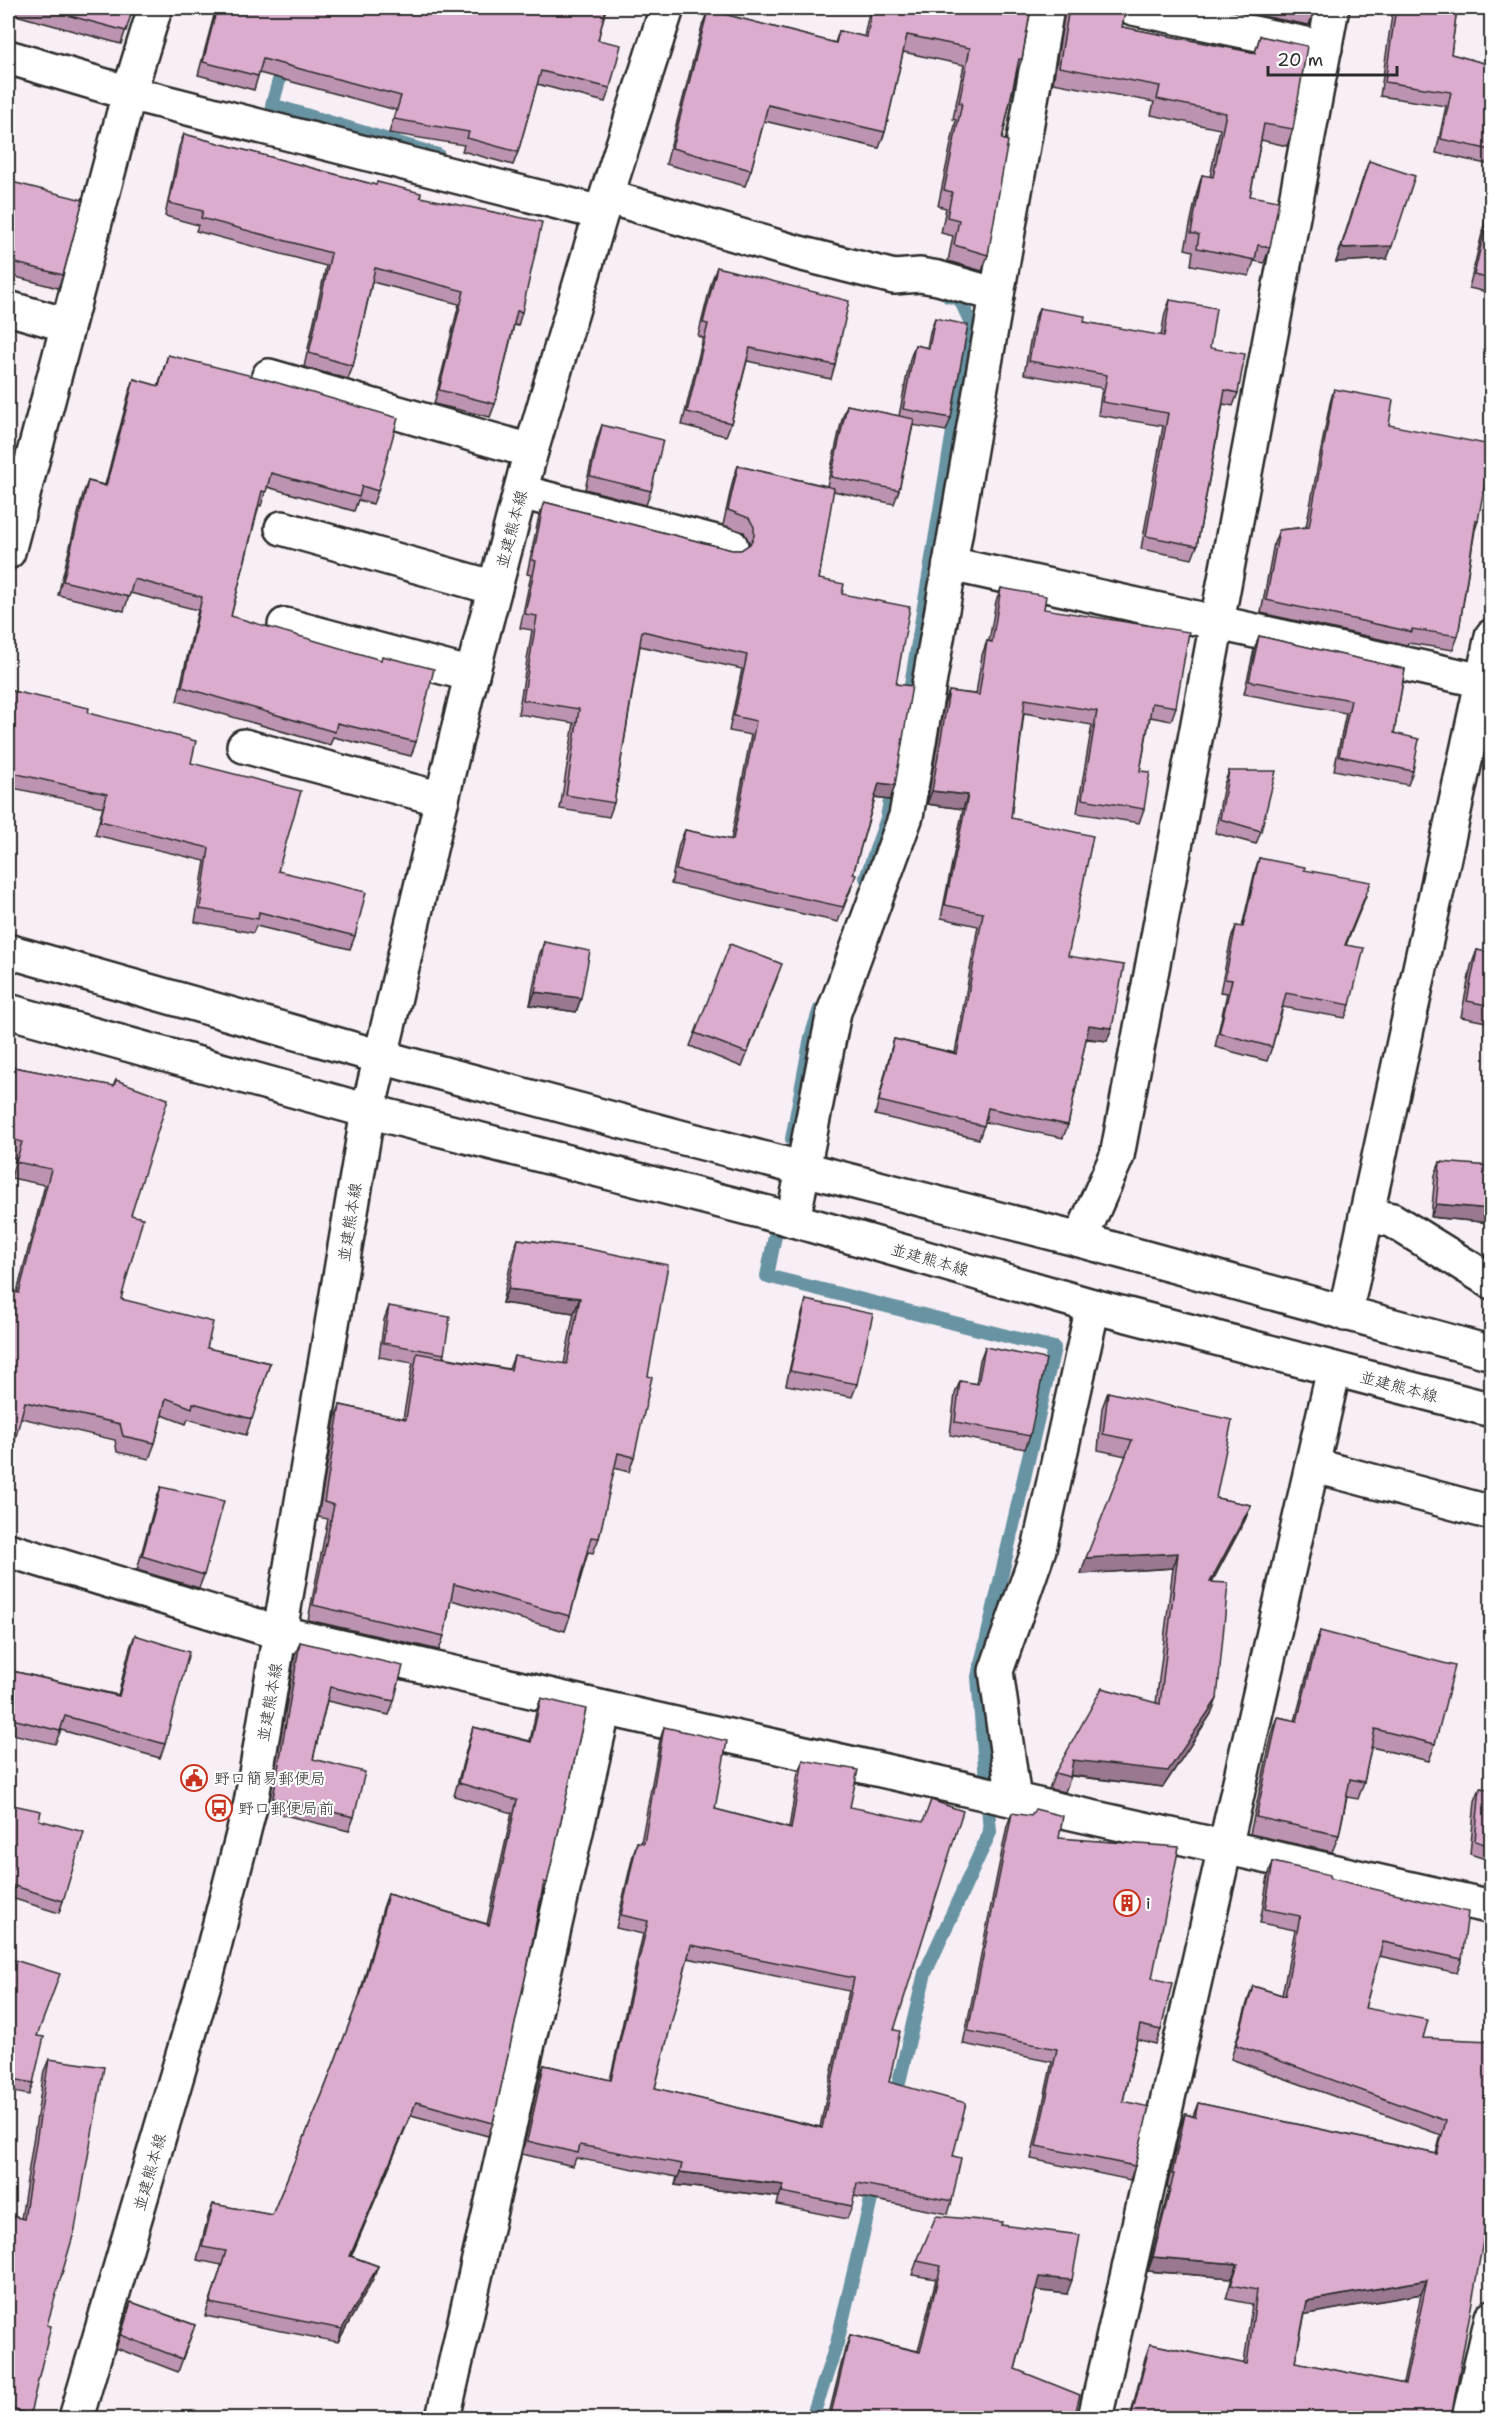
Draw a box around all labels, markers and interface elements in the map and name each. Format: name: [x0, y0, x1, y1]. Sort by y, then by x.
scale bar: [1268, 39, 1397, 77]
text: 20 m: [1277, 48, 1323, 72]
street label: 並建熊本線: [491, 488, 532, 570]
street label: 並建熊本線: [333, 1181, 366, 1263]
street label: 並建熊本線: [889, 1238, 971, 1281]
street label: 並建熊本線: [1358, 1366, 1440, 1407]
street label: 並建熊本線: [252, 1661, 287, 1743]
public building icon: 野口簡易郵便局: [179, 1763, 209, 1793]
place label: 野口簡易郵便局: [214, 1768, 326, 1789]
bus stop icon: 野口郵便局前: [204, 1793, 234, 1823]
place label: 野口郵便局前: [238, 1798, 334, 1819]
building icon: i: [1112, 1888, 1142, 1918]
place label: i: [1146, 1893, 1151, 1914]
street label: 並建熊本線: [128, 2131, 171, 2213]

